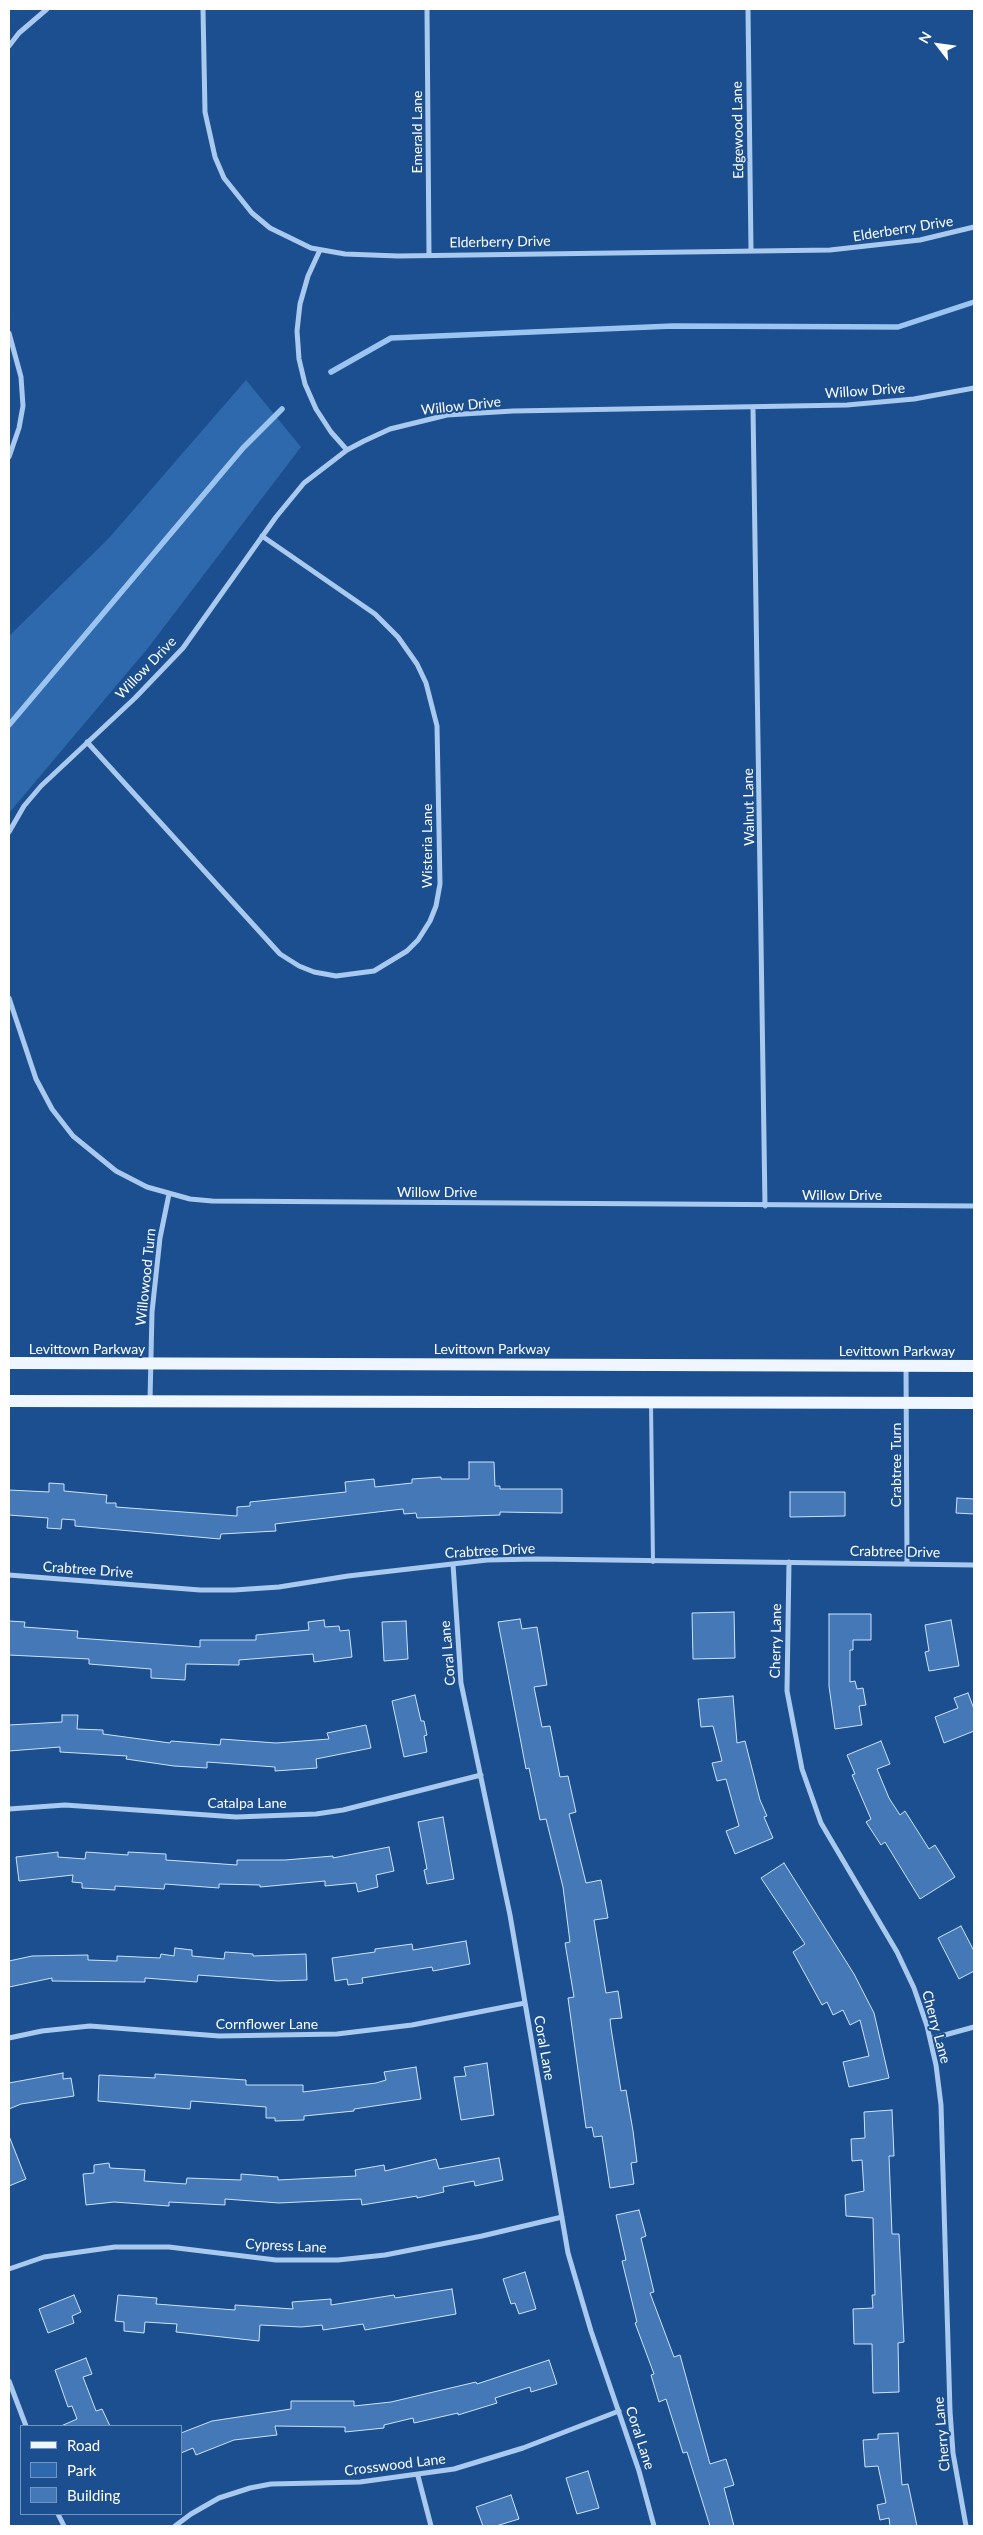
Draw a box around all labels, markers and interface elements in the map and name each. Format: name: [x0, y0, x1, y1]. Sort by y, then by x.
north arrow: [913, 20, 963, 70]
text: N: [915, 28, 935, 46]
street label: Edgewood Lane: [729, 81, 747, 179]
street label: Emerald Lane: [409, 91, 425, 173]
street label: Elderberry Drive: [852, 213, 954, 245]
street label: Elderberry Drive: [449, 233, 551, 251]
street label: Willow Drive: [824, 380, 906, 402]
street label: Willow Drive: [420, 393, 502, 419]
street label: Willow Drive: [112, 633, 180, 703]
street label: Walnut Lane: [740, 768, 758, 846]
street label: Wisteria Lane: [419, 804, 435, 888]
street label: Willow Drive: [397, 1184, 477, 1200]
street label: Willow Drive: [802, 1187, 882, 1203]
street label: Willowood Turn: [133, 1227, 159, 1327]
street label: Levittown Parkway: [29, 1341, 145, 1357]
street label: Levittown Parkway: [434, 1341, 550, 1357]
street label: Levittown Parkway: [839, 1343, 955, 1359]
street label: Crabtree Turn: [888, 1423, 904, 1507]
street label: Crabtree Drive: [444, 1540, 536, 1562]
street label: Crabtree Drive: [850, 1543, 940, 1561]
street label: Crabtree Drive: [42, 1558, 134, 1582]
street label: Cherry Lane: [767, 1603, 785, 1679]
street label: Coral Lane: [437, 1620, 459, 1686]
street label: Catalpa Lane: [207, 1795, 287, 1811]
street label: Cherry Lane: [918, 1989, 954, 2065]
street label: Coral Lane: [530, 2014, 558, 2082]
street label: Cornflower Lane: [216, 2016, 318, 2032]
street label: Cypress Lane: [245, 2235, 327, 2257]
street label: Cherry Lane: [930, 2396, 954, 2472]
street label: Coral Lane: [622, 2404, 658, 2472]
legend: [20, 2425, 182, 2515]
text: Road: [67, 2436, 100, 2454]
street label: Crosswood Lane: [343, 2450, 447, 2480]
text: Park: [67, 2461, 96, 2479]
text: Building: [67, 2486, 120, 2504]

